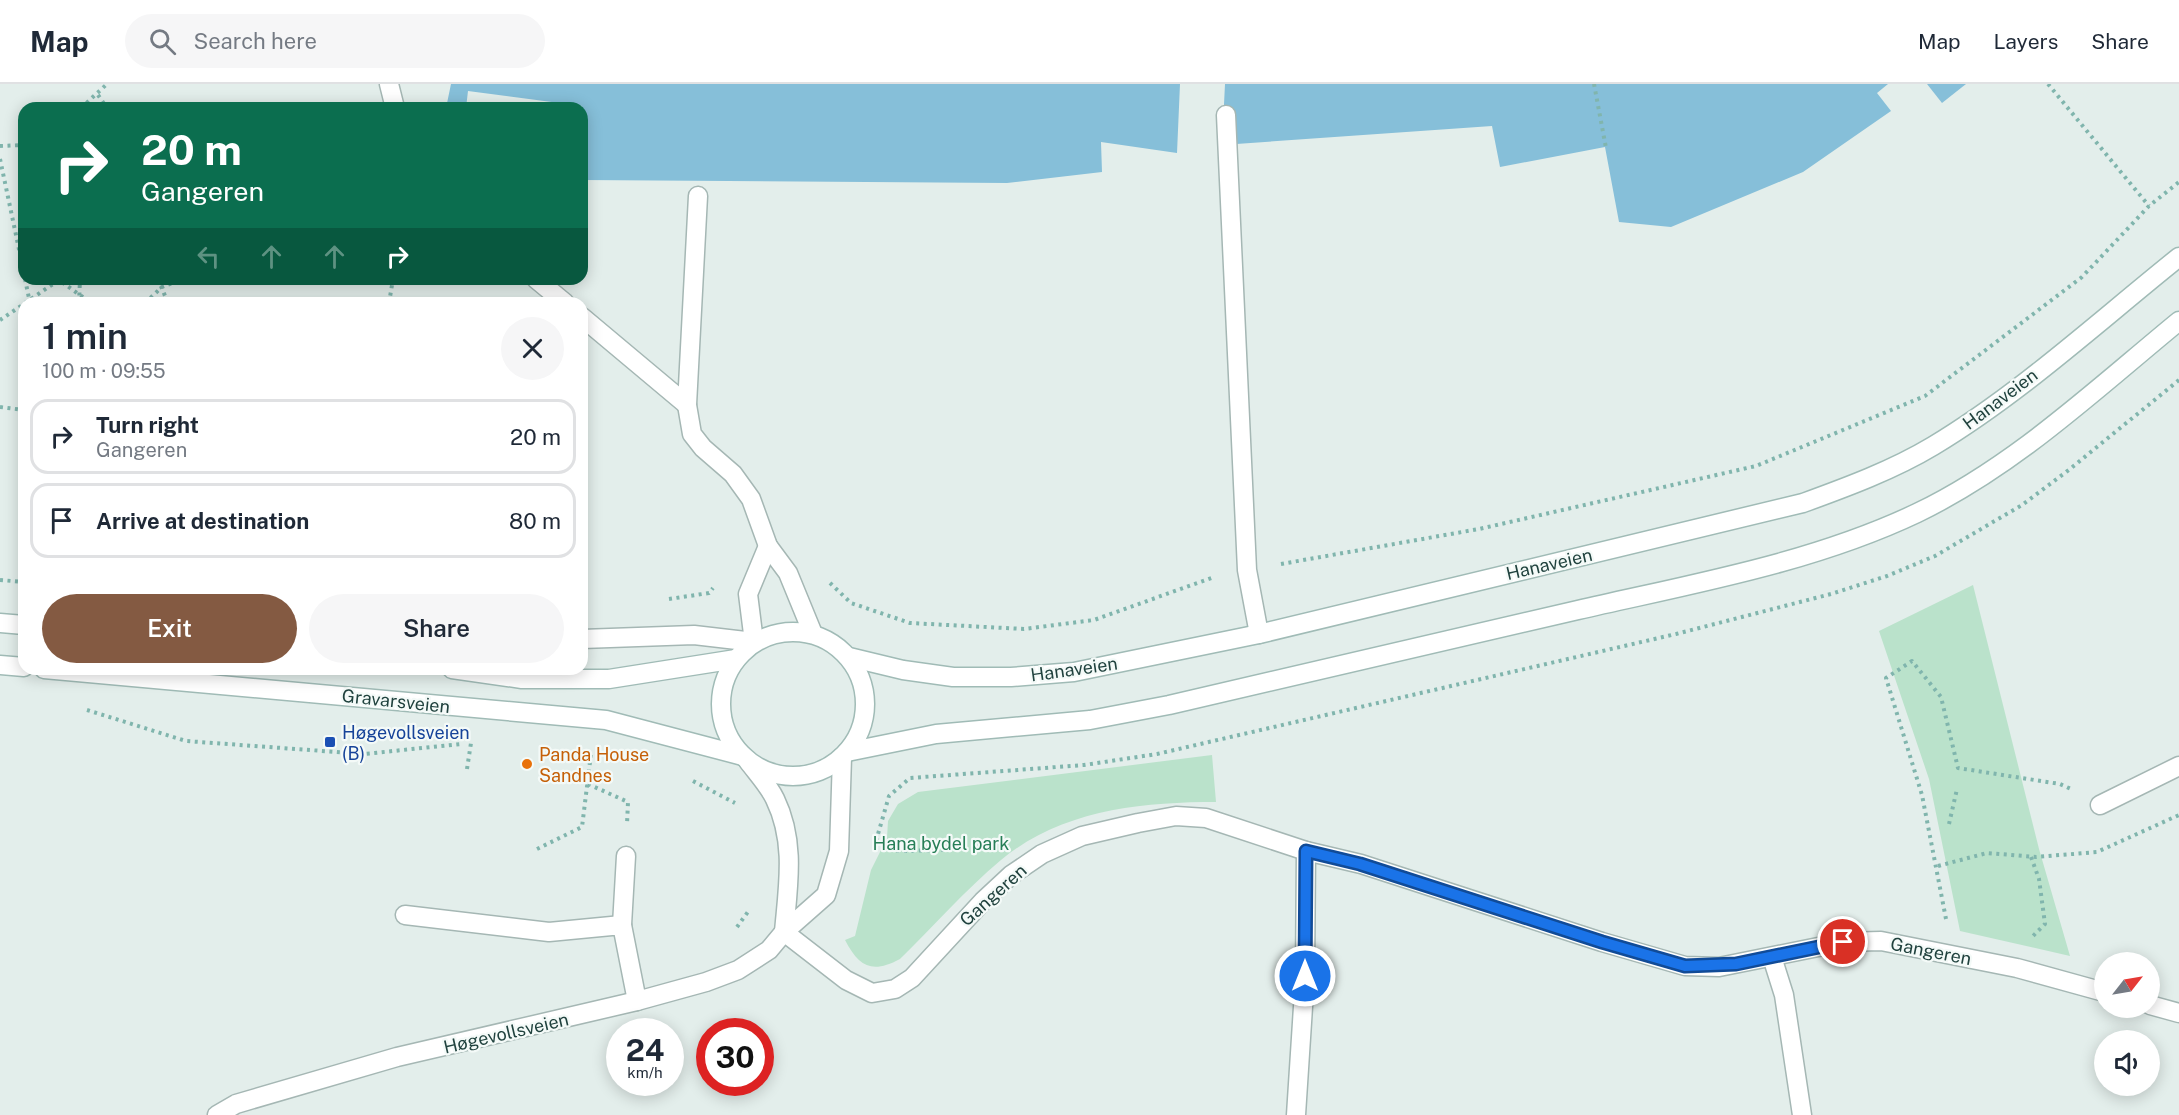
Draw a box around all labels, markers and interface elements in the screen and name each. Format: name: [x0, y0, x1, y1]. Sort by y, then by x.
search box: [125, 14, 545, 68]
text: Map: [30, 25, 89, 58]
icon: search: [146, 25, 179, 58]
text: Search here: [194, 28, 317, 54]
text: Map: [1918, 29, 1961, 54]
text: Layers: [1994, 29, 2058, 54]
text: Share: [2091, 29, 2149, 54]
text: 20 m: [141, 125, 242, 174]
icon: right: [42, 126, 120, 204]
text: Gangeren: [141, 175, 264, 207]
icon: left: [192, 240, 225, 273]
icon: ahead: [255, 240, 288, 273]
icon: ahead: [318, 240, 351, 273]
icon: right: [381, 240, 414, 273]
text: 1 min: [42, 315, 128, 357]
button: close: [501, 317, 564, 380]
text: 100 m · 09:55: [42, 359, 166, 383]
street label: Hanaveien: [1959, 364, 2041, 434]
text: Turn right: [96, 412, 199, 438]
icon: right: [45, 420, 78, 453]
text: 20 m: [510, 424, 561, 450]
text: Gangeren: [96, 438, 187, 462]
icon: arrive: [45, 504, 78, 537]
text: Arrive at destination: [96, 508, 309, 534]
text: 80 m: [509, 508, 561, 534]
street label: Hanaveien: [1504, 544, 1594, 584]
button: Exit: [42, 594, 297, 663]
button: Share: [309, 594, 564, 663]
street label: Hanaveien: [1029, 652, 1119, 686]
street label: Gravarsveien: [341, 685, 451, 717]
place label: Høgevollsveien (B): [342, 722, 470, 764]
marker: Høgevollsveien (B): [323, 735, 337, 749]
place label: Panda House Sandnes: [539, 744, 649, 786]
marker: Panda House Sandnes: [520, 757, 534, 771]
park label: Hana bydel park: [873, 833, 1009, 854]
street label: Gangeren: [955, 860, 1031, 930]
pin: [1817, 916, 1868, 967]
icon: arrive: [1826, 925, 1859, 958]
street label: Gangeren: [1889, 933, 1973, 969]
position arrow: [1273, 944, 1337, 1008]
north arrow: [2094, 952, 2160, 1018]
map controls: [2094, 952, 2160, 1096]
street label: Høgevollsveien: [441, 1008, 571, 1058]
speed limit sign: 30: [696, 1018, 774, 1096]
button: sound: [2094, 1030, 2160, 1096]
text: 24: [626, 1032, 664, 1068]
text: km/h: [627, 1064, 663, 1081]

